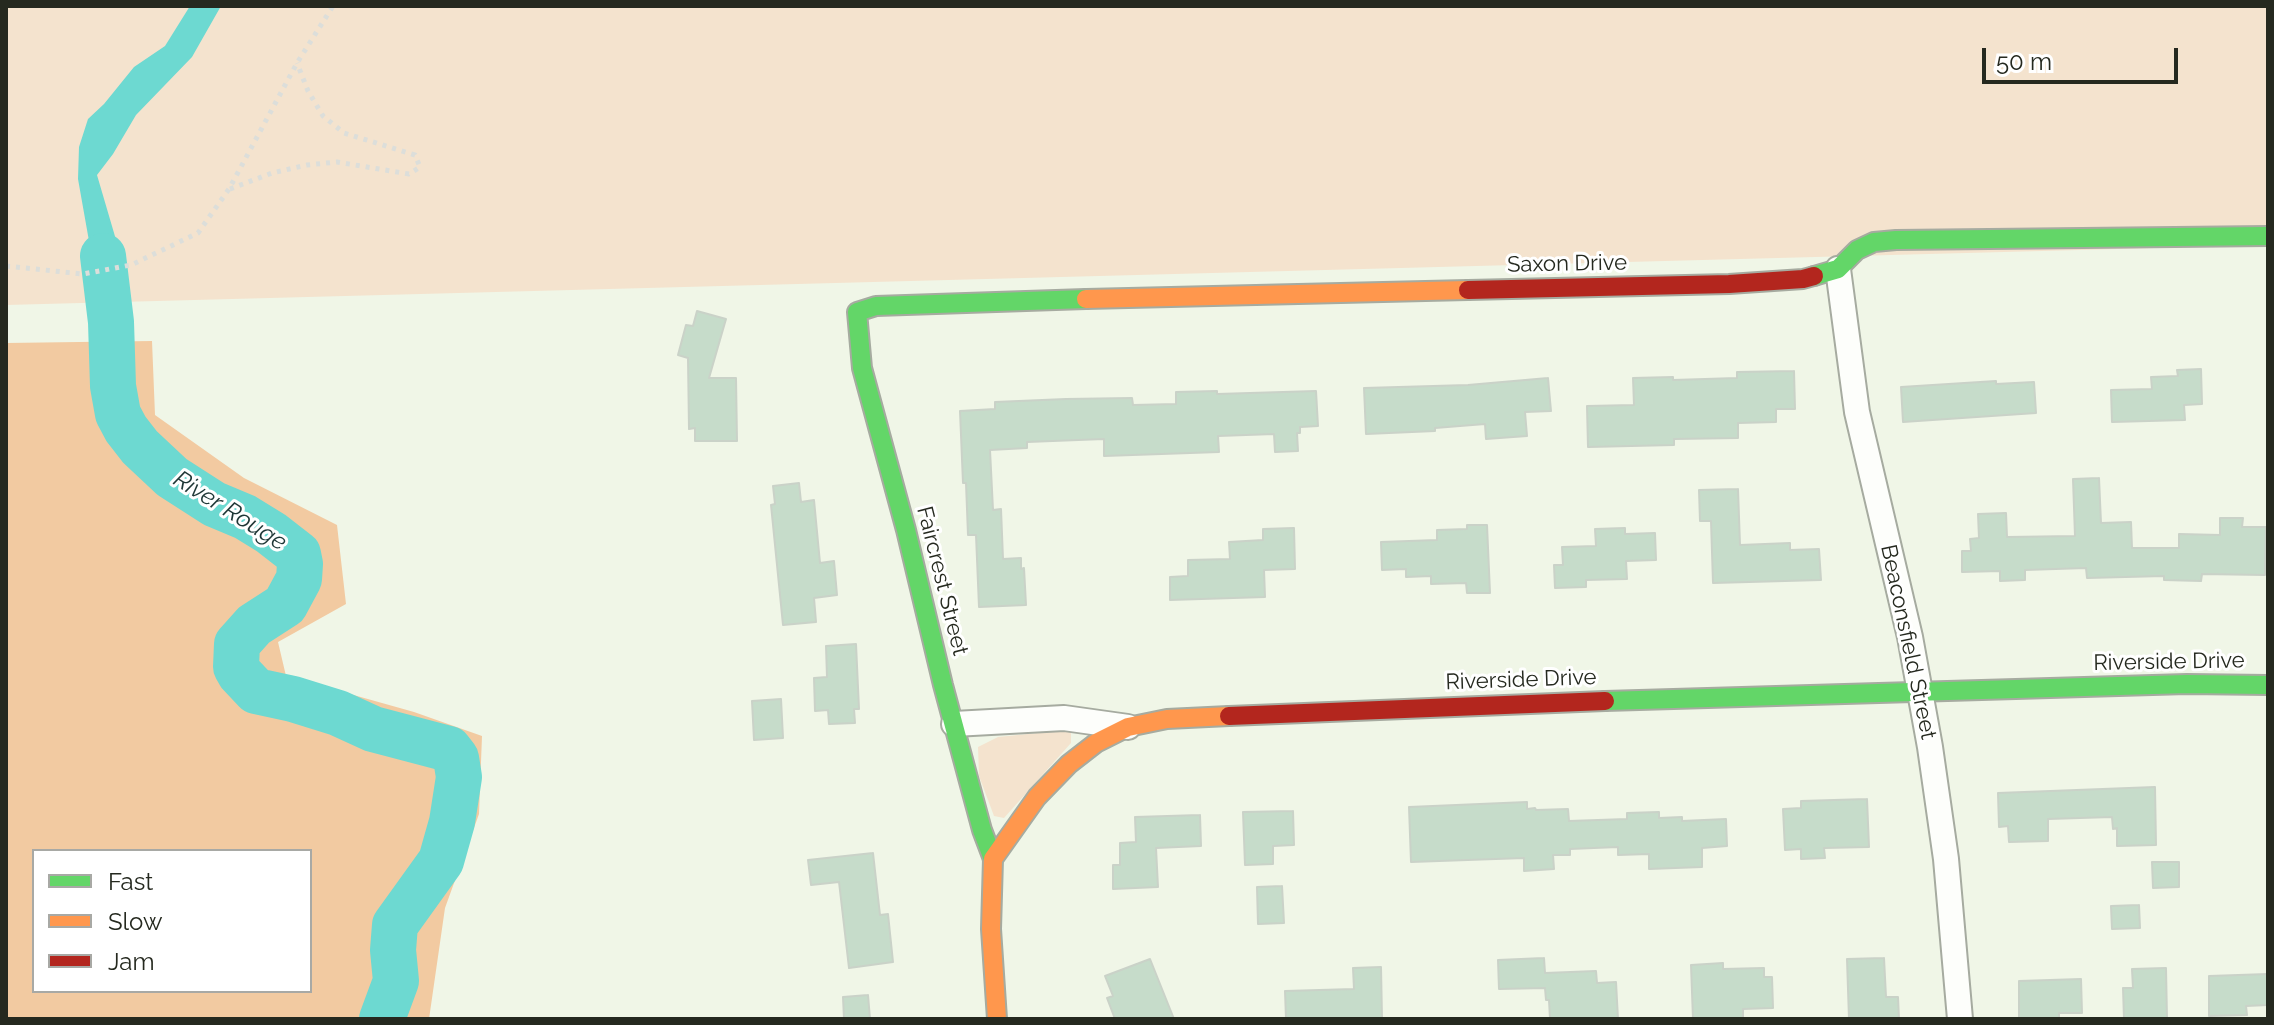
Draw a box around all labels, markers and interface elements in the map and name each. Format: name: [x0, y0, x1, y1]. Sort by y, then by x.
scale bar: [1986, 32, 2182, 82]
text: 50 m: [1996, 47, 2052, 76]
street label: Saxon Drive: [1507, 250, 1627, 278]
water label: River Rouge: [168, 465, 292, 557]
street label: Faircrest Street: [911, 504, 973, 658]
street label: Beaconsfield Street: [1874, 542, 1942, 742]
street label: Riverside Drive: [2093, 647, 2245, 677]
street label: Riverside Drive: [1445, 664, 1597, 696]
legend: [32, 849, 312, 993]
text: Fast: [108, 867, 153, 896]
text: Slow: [108, 907, 162, 936]
text: Jam: [108, 947, 154, 976]

